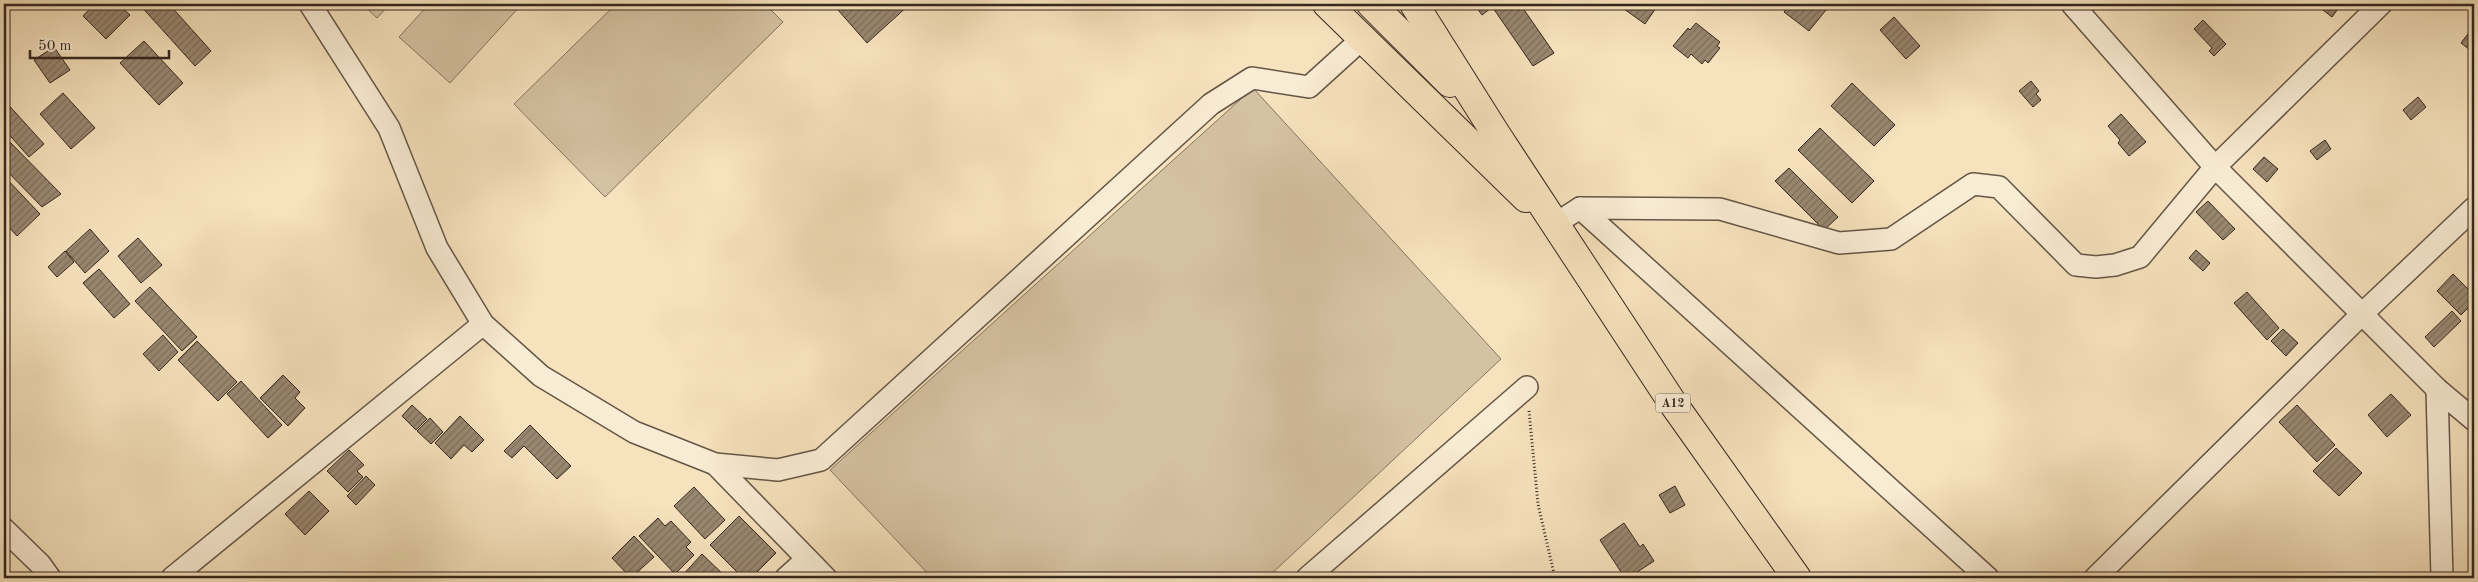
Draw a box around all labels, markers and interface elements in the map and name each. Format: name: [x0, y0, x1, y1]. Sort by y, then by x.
scale bar: [30, 28, 169, 60]
text: 50 m: [38, 39, 72, 54]
road number: A12: [1656, 393, 1690, 412]

